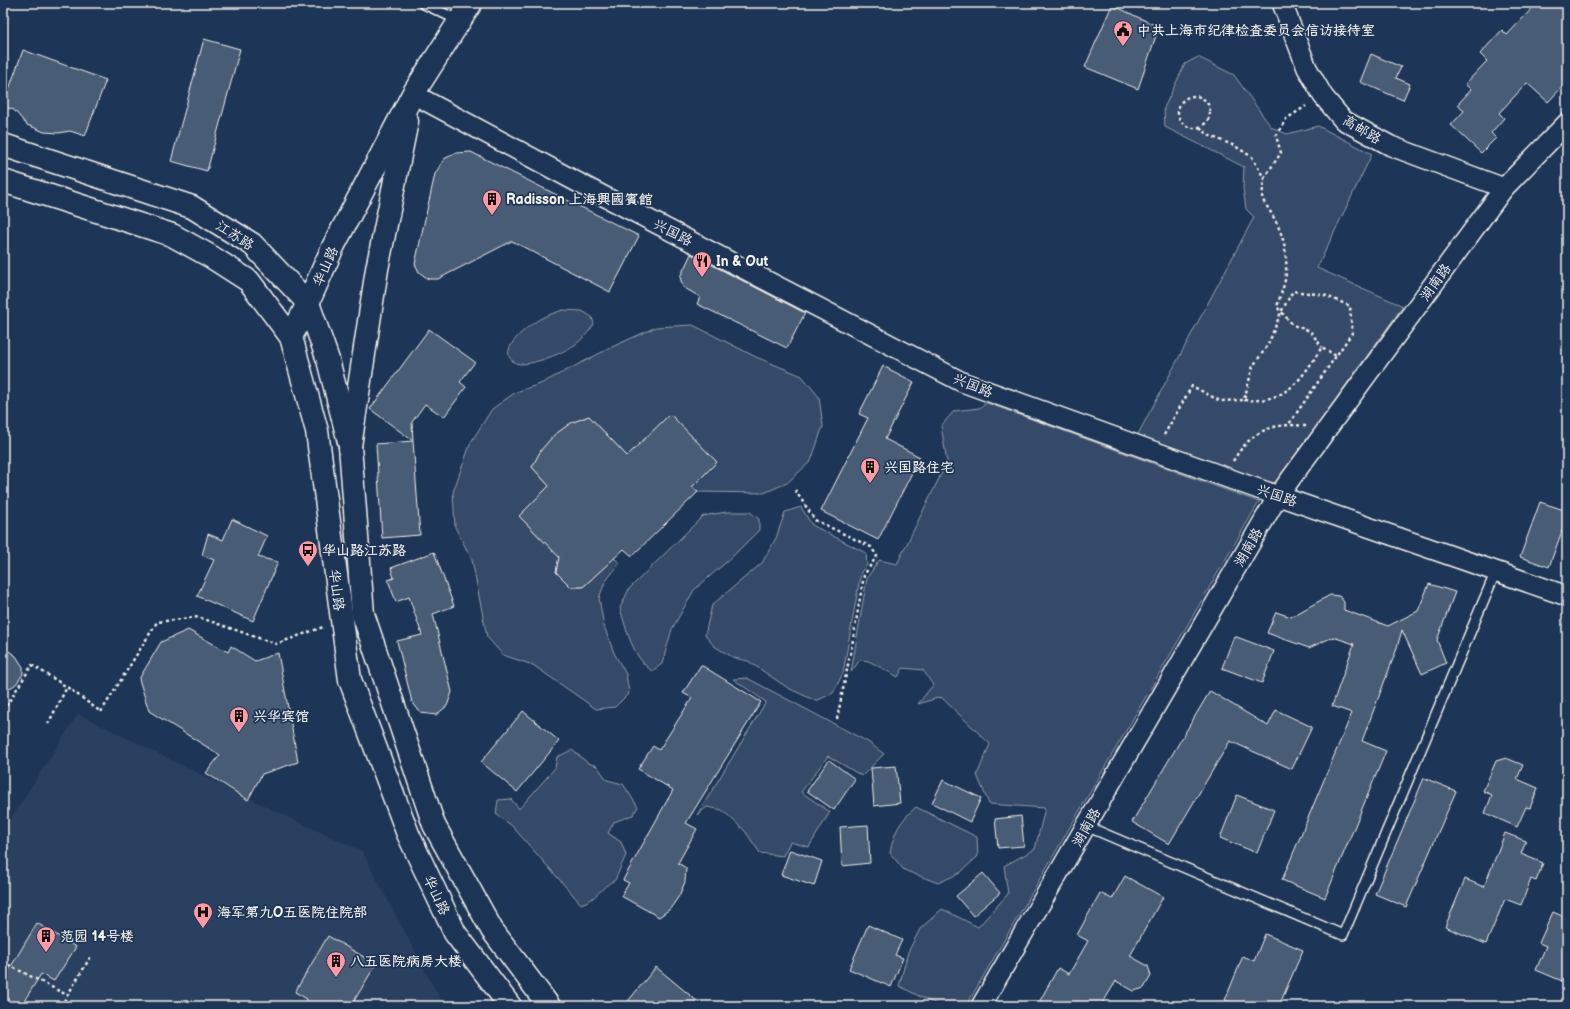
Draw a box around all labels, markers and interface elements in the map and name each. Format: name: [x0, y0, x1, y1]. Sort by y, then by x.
public building icon: 中共上海市纪律检查委员会信访接待室: [1112, 19, 1134, 47]
place label: 中共上海市纪律检查委员会信访接待室: [1137, 22, 1375, 39]
street label: 高邮路: [1339, 111, 1384, 148]
building icon: Radisson 上海興國賓館: [481, 188, 503, 216]
place label: Radisson 上海興國賓館: [506, 191, 653, 208]
street label: 兴国路: [650, 215, 695, 250]
street label: 江苏路: [212, 217, 257, 254]
street label: 华山路: [309, 244, 342, 289]
restaurant icon: In & Out: [691, 250, 713, 278]
place label: In & Out: [716, 253, 769, 270]
street label: 湖南路: [1416, 260, 1455, 304]
street label: 兴国路: [950, 370, 995, 401]
building icon: 兴国路住宅: [859, 456, 881, 484]
place label: 兴国路住宅: [884, 459, 954, 476]
street label: 兴国路: [1254, 481, 1299, 510]
street label: 湖南路: [1231, 525, 1266, 570]
bus stop icon: 华山路江苏路: [297, 539, 319, 567]
place label: 华山路江苏路: [322, 542, 406, 559]
street label: 华山路: [326, 568, 347, 612]
building icon: 兴华宾馆: [228, 705, 250, 733]
place label: 兴华宾馆: [253, 708, 309, 725]
street label: 湖南路: [1069, 805, 1104, 850]
street label: 华山路: [420, 873, 453, 918]
hospital icon: 海军第九O五医院住院部: [192, 901, 214, 929]
place label: 海军第九O五医院住院部: [217, 904, 367, 921]
building icon: 范园 14号楼: [35, 925, 57, 953]
place label: 范园 14号楼: [60, 928, 134, 945]
building icon: 八五医院病房大楼: [325, 950, 347, 978]
place label: 八五医院病房大楼: [350, 953, 462, 970]

